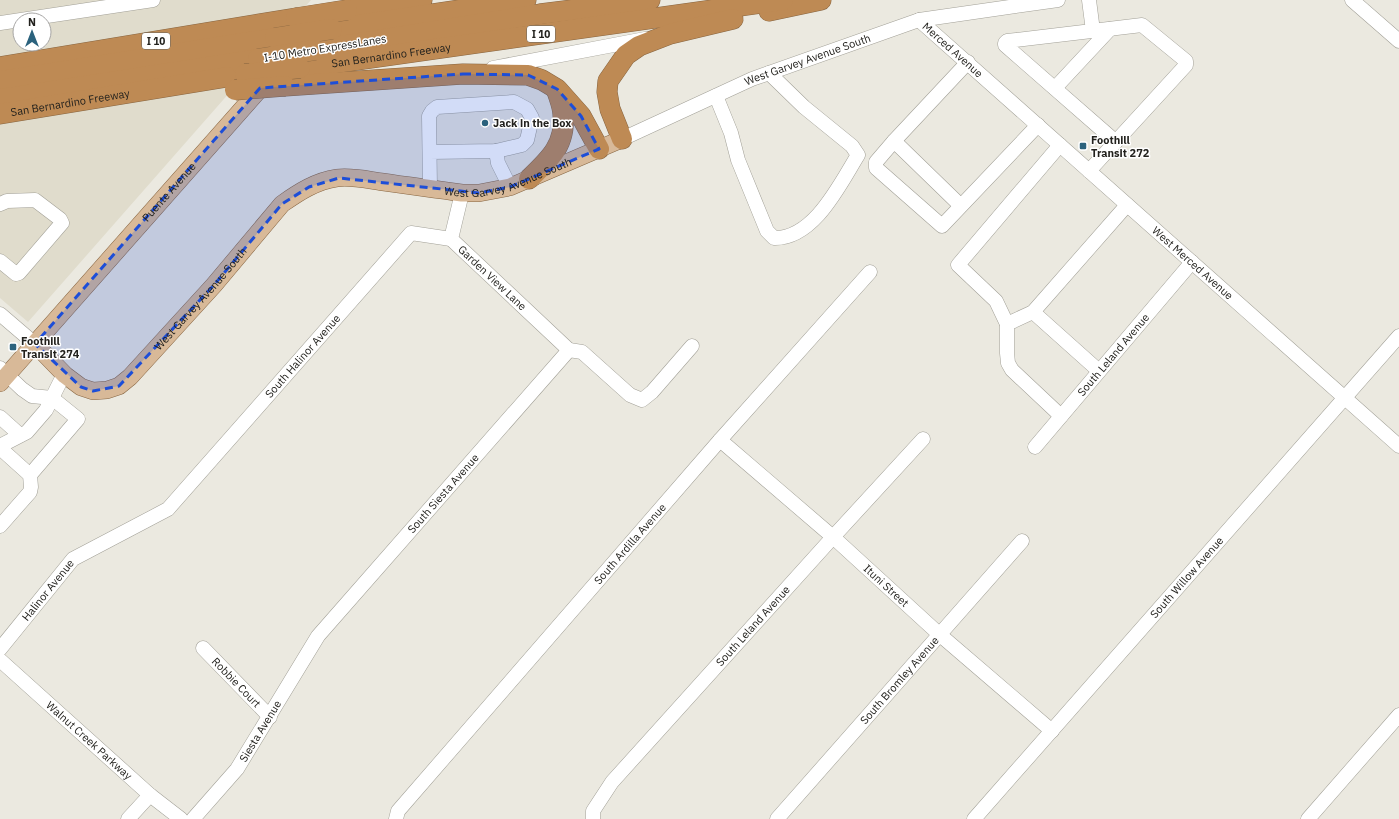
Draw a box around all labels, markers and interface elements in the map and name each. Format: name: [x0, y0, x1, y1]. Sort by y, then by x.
north arrow: [12, 12, 52, 52]
text: N: [28, 15, 36, 29]
street label: Merced Avenue: [919, 19, 986, 80]
road number: I 10: [527, 26, 555, 42]
street label: I-10 Metro ExpressLanes: [263, 31, 387, 65]
street label: West Garvey Avenue South: [742, 31, 872, 89]
road number: I 10: [142, 33, 170, 49]
street label: San Bernardino Freeway: [331, 40, 452, 70]
street label: San Bernardino Freeway: [10, 86, 131, 119]
place label: Jack in the Box: [493, 116, 571, 130]
marker: Jack in the Box: [480, 118, 490, 128]
place label: Foothill Transit 272: [1091, 133, 1150, 160]
marker: Foothill Transit 272: [1078, 141, 1088, 151]
street label: West Garvey Avenue South: [443, 154, 574, 200]
street label: Puente Avenue: [139, 159, 199, 224]
street label: West Merced Avenue: [1149, 223, 1236, 303]
street label: Garden View Lane: [455, 242, 530, 313]
street label: West Garvey Avenue South: [151, 244, 250, 353]
street label: South Halinor Avenue: [262, 311, 343, 401]
street label: South Leland Avenue: [1074, 311, 1152, 399]
place label: Foothill Transit 274: [21, 334, 80, 361]
marker: Foothill Transit 274: [8, 342, 18, 352]
street label: South Siesta Avenue: [404, 451, 482, 536]
street label: South Ardilla Avenue: [591, 500, 669, 587]
street label: South Willow Avenue: [1147, 534, 1226, 621]
street label: Halinor Avenue: [19, 556, 77, 624]
street label: Ituni Street: [861, 561, 912, 610]
street label: South Leland Avenue: [713, 583, 793, 669]
street label: South Bromley Avenue: [857, 633, 942, 727]
street label: Robbie Court: [209, 654, 264, 711]
street label: Walnut Creek Parkway: [43, 698, 135, 783]
street label: Siesta Avenue: [236, 698, 284, 764]

